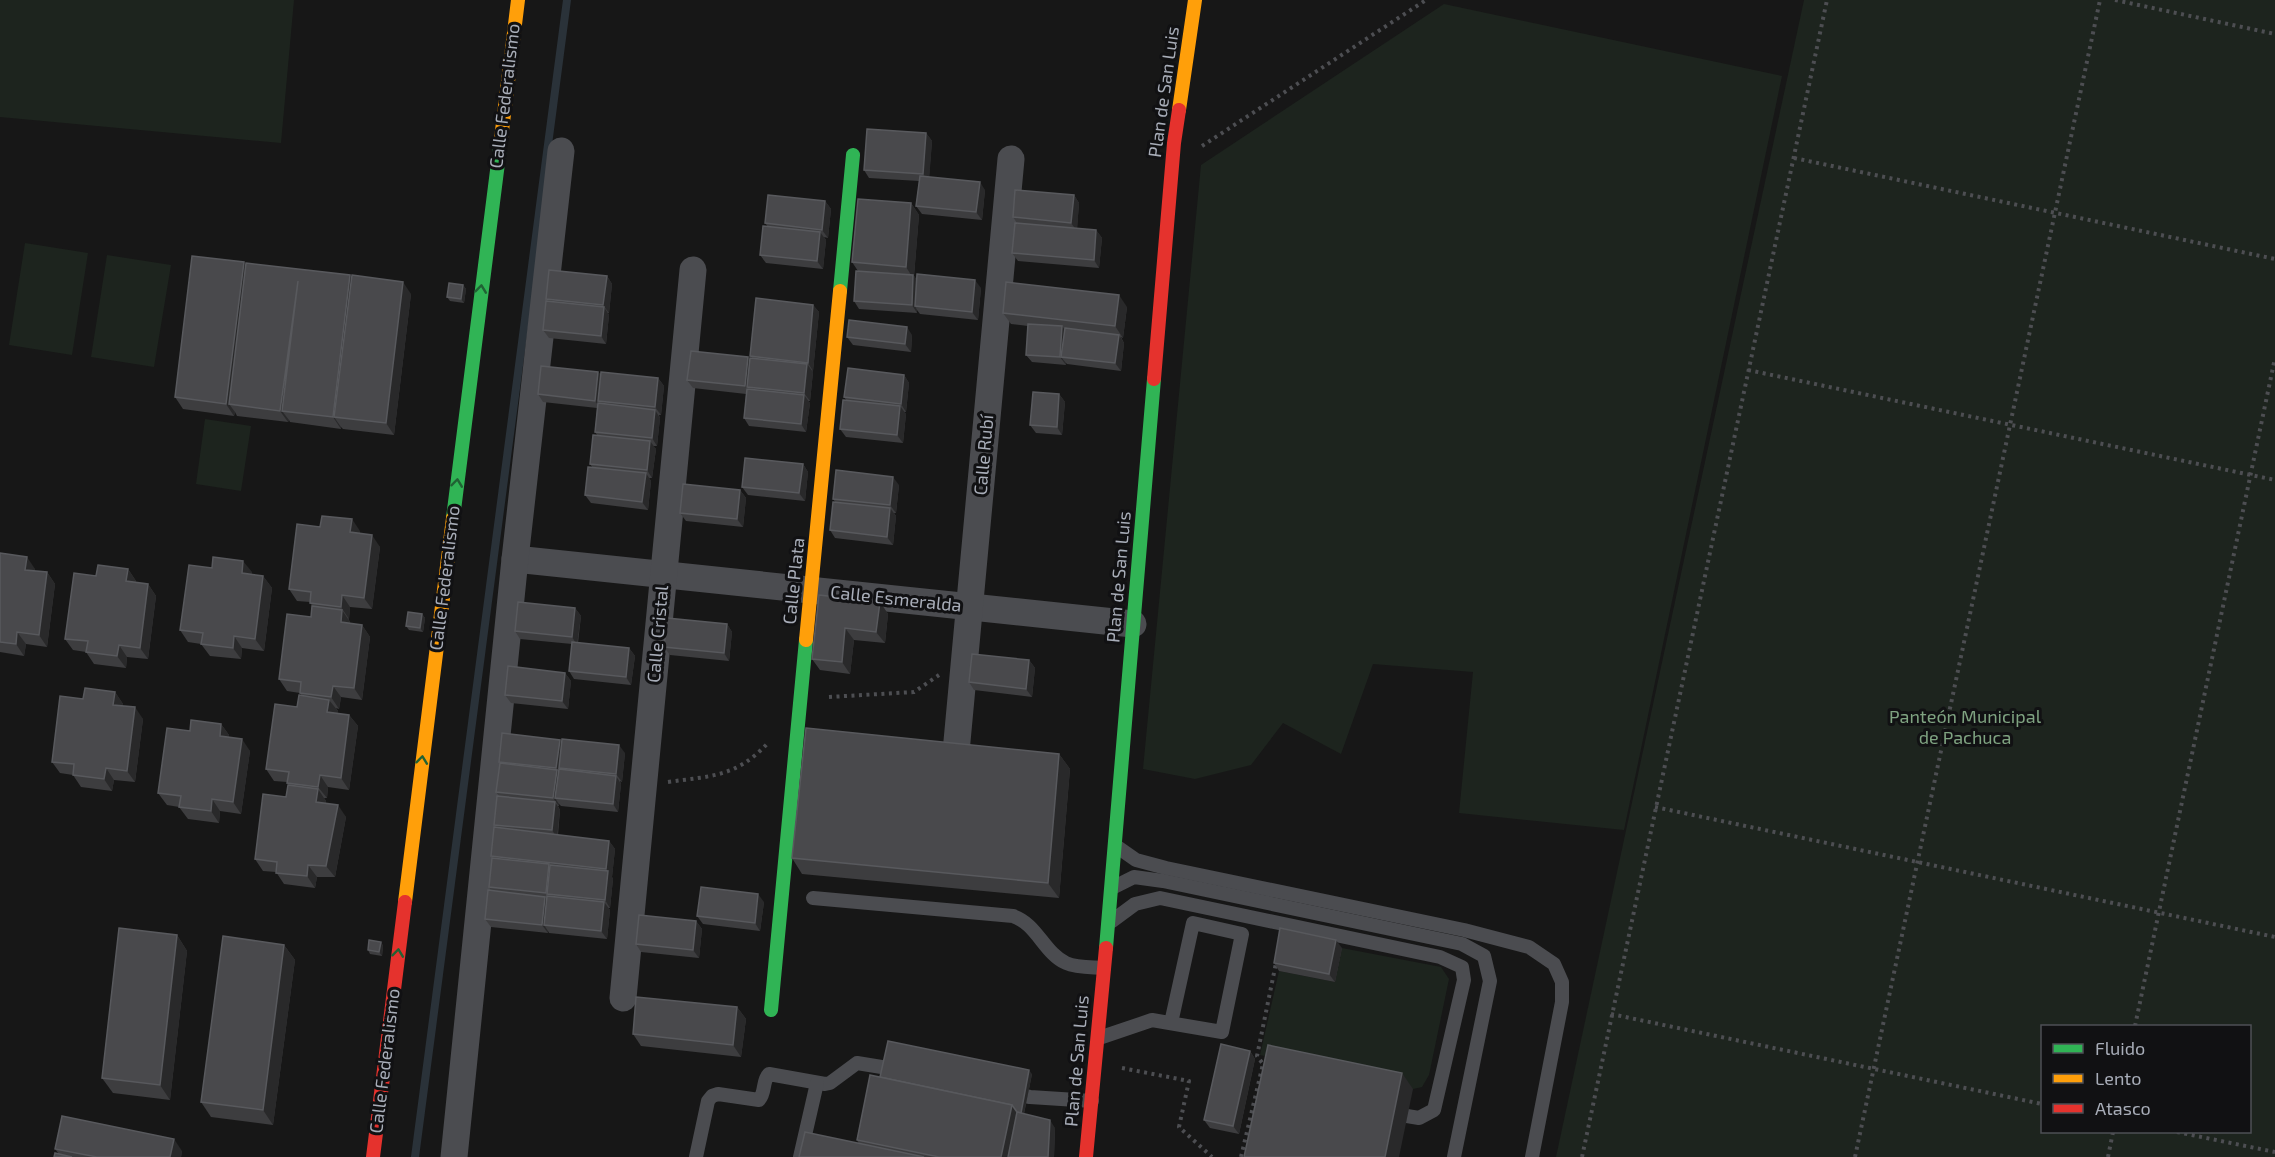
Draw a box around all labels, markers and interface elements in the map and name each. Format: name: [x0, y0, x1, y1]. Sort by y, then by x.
street label: Calle Federalismo: [484, 22, 524, 169]
street label: Plan de San Luis: [1143, 25, 1183, 159]
one-way arrow: [475, 285, 487, 294]
street label: Calle Rubí: [969, 413, 998, 496]
one-way arrow: [450, 478, 463, 487]
street label: Calle Federalismo: [424, 504, 464, 651]
street label: Plan de San Luis: [1101, 510, 1135, 644]
street label: Calle Plata: [778, 536, 808, 625]
street label: Calle Esmeralda: [829, 580, 963, 616]
street label: Calle Cristal: [642, 584, 672, 684]
park label: Panteón Municipal de Pachuca: [1889, 705, 2042, 748]
one-way arrow: [416, 755, 428, 764]
one-way arrow: [391, 949, 404, 958]
street label: Calle Federalismo: [364, 987, 404, 1134]
street label: Plan de San Luis: [1059, 994, 1093, 1128]
legend: [2041, 1025, 2251, 1133]
text: Fluido: [2095, 1037, 2145, 1059]
text: Lento: [2095, 1067, 2141, 1089]
text: Atasco: [2095, 1097, 2151, 1119]

